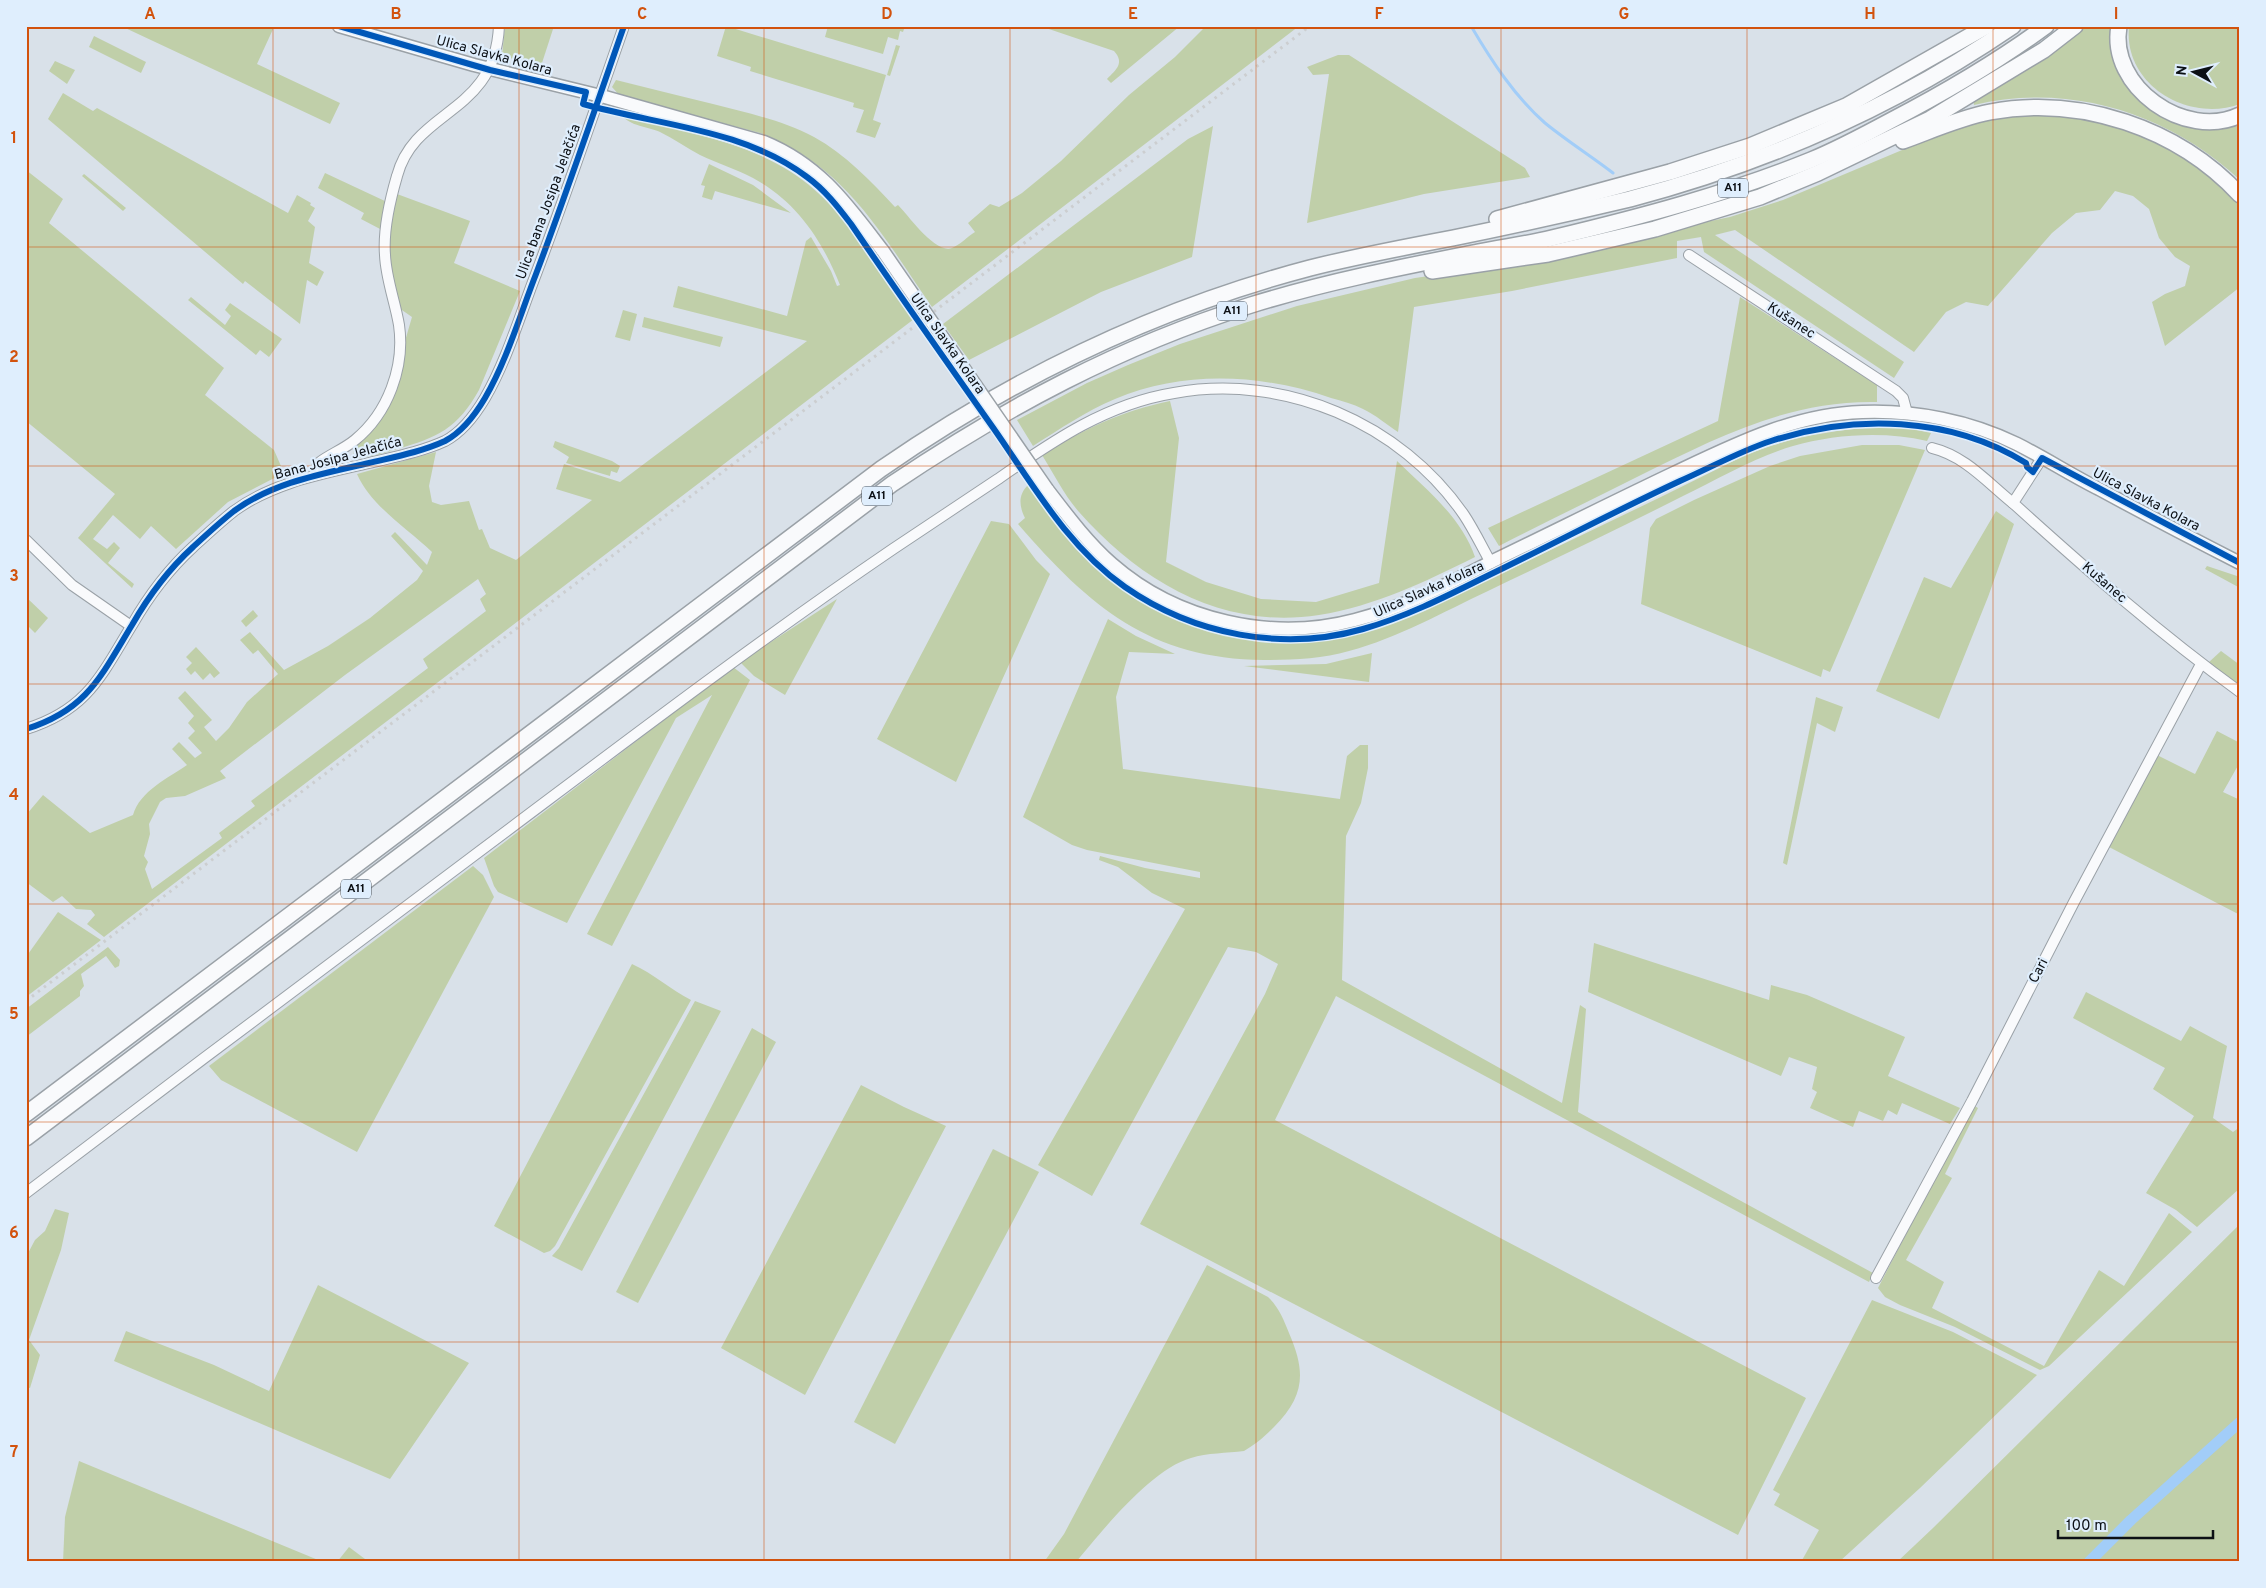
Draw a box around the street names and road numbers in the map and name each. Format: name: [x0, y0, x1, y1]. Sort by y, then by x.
street label: Ulica Slavka Kolara: [434, 32, 554, 80]
street label: Ulica bana Josipa Jelačića: [513, 122, 585, 282]
road number: A11: [1718, 178, 1748, 198]
street label: Ulica Slavka Kolara: [906, 290, 988, 398]
street label: Kušanec: [1764, 299, 1818, 343]
road number: A11: [1217, 302, 1247, 321]
street label: Bana Josipa Jelačića: [273, 434, 403, 484]
street label: Ulica Slavka Kolara: [2089, 465, 2203, 535]
road number: A11: [862, 486, 892, 506]
street label: Ulica Slavka Kolara: [1371, 558, 1487, 622]
street label: Kušanec: [2078, 559, 2130, 607]
road number: A11: [341, 880, 371, 899]
street label: Cari: [2026, 956, 2052, 986]

